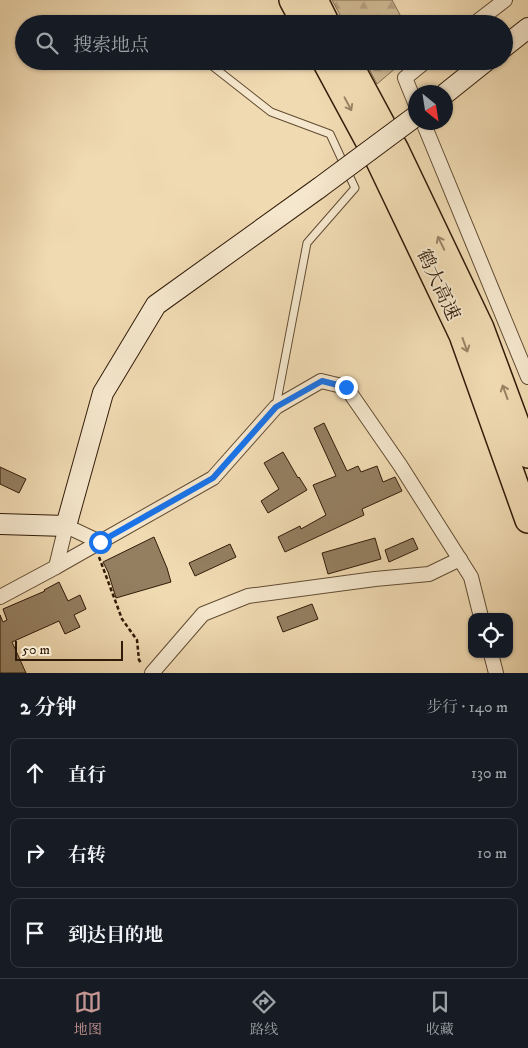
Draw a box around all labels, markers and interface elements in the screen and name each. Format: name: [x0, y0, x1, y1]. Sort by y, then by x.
search box: [15, 15, 513, 70]
icon: search: [33, 29, 61, 57]
text: 搜索地点: [73, 34, 149, 57]
north arrow: [408, 85, 453, 130]
one-way arrow: [344, 96, 354, 111]
one-way arrow: [435, 236, 445, 251]
street label: 鹤大高速: [412, 246, 464, 324]
one-way arrow: [461, 336, 471, 352]
route end: [335, 376, 358, 399]
one-way arrow: [500, 385, 509, 401]
route start: [89, 531, 112, 554]
map controls: [468, 613, 513, 658]
button: locate: [468, 613, 513, 658]
scale bar: [15, 638, 122, 661]
text: 50 m: [22, 641, 50, 659]
text: 2 分钟: [20, 695, 77, 721]
text: 步行 · 140 m: [426, 697, 508, 717]
icon: ahead: [21, 759, 49, 787]
text: 130 m: [471, 763, 507, 783]
text: 直行: [68, 764, 106, 787]
icon: right: [21, 839, 49, 867]
text: 10 m: [477, 843, 507, 863]
text: 右转: [68, 844, 106, 867]
icon: arrive: [21, 919, 49, 947]
text: 到达目的地: [68, 924, 163, 947]
tab: 地图: [74, 988, 102, 1039]
tab: 路线: [250, 988, 278, 1039]
tab: 收藏: [426, 988, 454, 1039]

